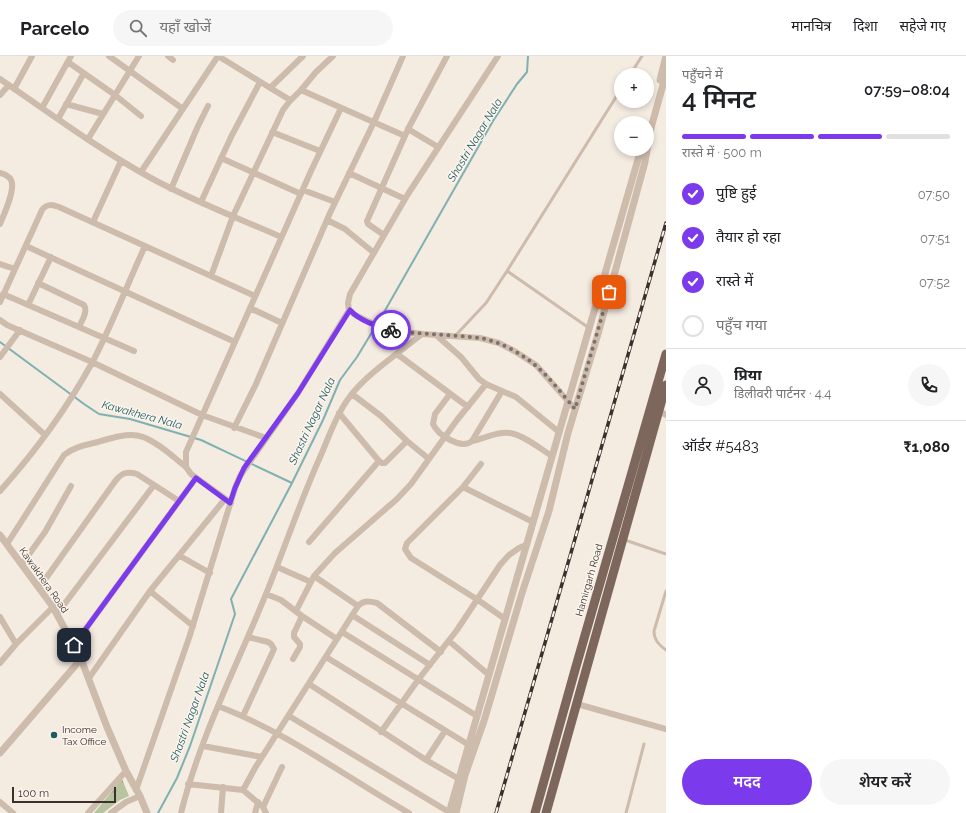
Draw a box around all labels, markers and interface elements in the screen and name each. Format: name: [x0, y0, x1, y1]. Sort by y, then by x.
search box: [113, 10, 393, 46]
text: Parcelo: [20, 17, 89, 39]
icon: search: [127, 17, 149, 39]
text: यहाँ खोजें: [159, 18, 211, 36]
text: मानचित्र: [791, 18, 831, 34]
text: दिशा: [853, 18, 878, 34]
text: सहेजे गए: [900, 18, 946, 34]
text: पहुँचने में: [682, 67, 723, 82]
map controls: [614, 68, 654, 156]
button: +: [614, 68, 654, 108]
text: 07:59–08:04: [864, 81, 950, 99]
text: 4 मिनट: [682, 84, 756, 114]
water label: Shastri Nagar Nala: [444, 96, 505, 185]
button: −: [614, 116, 654, 156]
text: रास्ते में · 500 m: [682, 145, 762, 160]
icon: check: [682, 183, 704, 205]
text: पुष्टि हुई: [716, 184, 756, 202]
text: 07:50: [918, 187, 950, 202]
icon: check: [682, 227, 704, 249]
text: तैयार हो रहा: [716, 228, 781, 246]
text: 07:51: [920, 231, 950, 246]
icon: check: [682, 271, 704, 293]
text: रास्ते में: [716, 272, 753, 290]
pin: [592, 275, 626, 309]
text: 07:52: [919, 275, 950, 290]
icon: bag: [598, 281, 620, 303]
courier: [371, 310, 411, 350]
text: पहुँच गया: [716, 316, 767, 334]
icon: bike: [380, 319, 402, 341]
button: person: [682, 364, 724, 406]
button: phone: [908, 364, 950, 406]
text: प्रिया: [734, 366, 762, 384]
water label: Shastri Nagar Nala: [286, 375, 338, 468]
text: डिलीवरी पार्टनर · 4.4: [734, 386, 831, 401]
water label: Kawakhera Nala: [100, 398, 184, 432]
text: ऑर्डर #5483: [682, 437, 759, 455]
text: ₹1,080: [904, 438, 950, 456]
street label: Hamirgarh Road: [573, 542, 605, 618]
street label: Kawakhera Road: [17, 545, 71, 615]
pin: [57, 628, 91, 662]
icon: home: [63, 634, 85, 656]
water label: Shastri Nagar Nala: [167, 670, 212, 765]
place label: Income Tax Office: [62, 724, 106, 747]
marker: Income Tax Office: [49, 730, 59, 740]
button: मदद: [682, 759, 812, 805]
button: शेयर करें: [820, 759, 950, 805]
scale bar: [12, 785, 116, 804]
text: 100 m: [18, 787, 49, 800]

